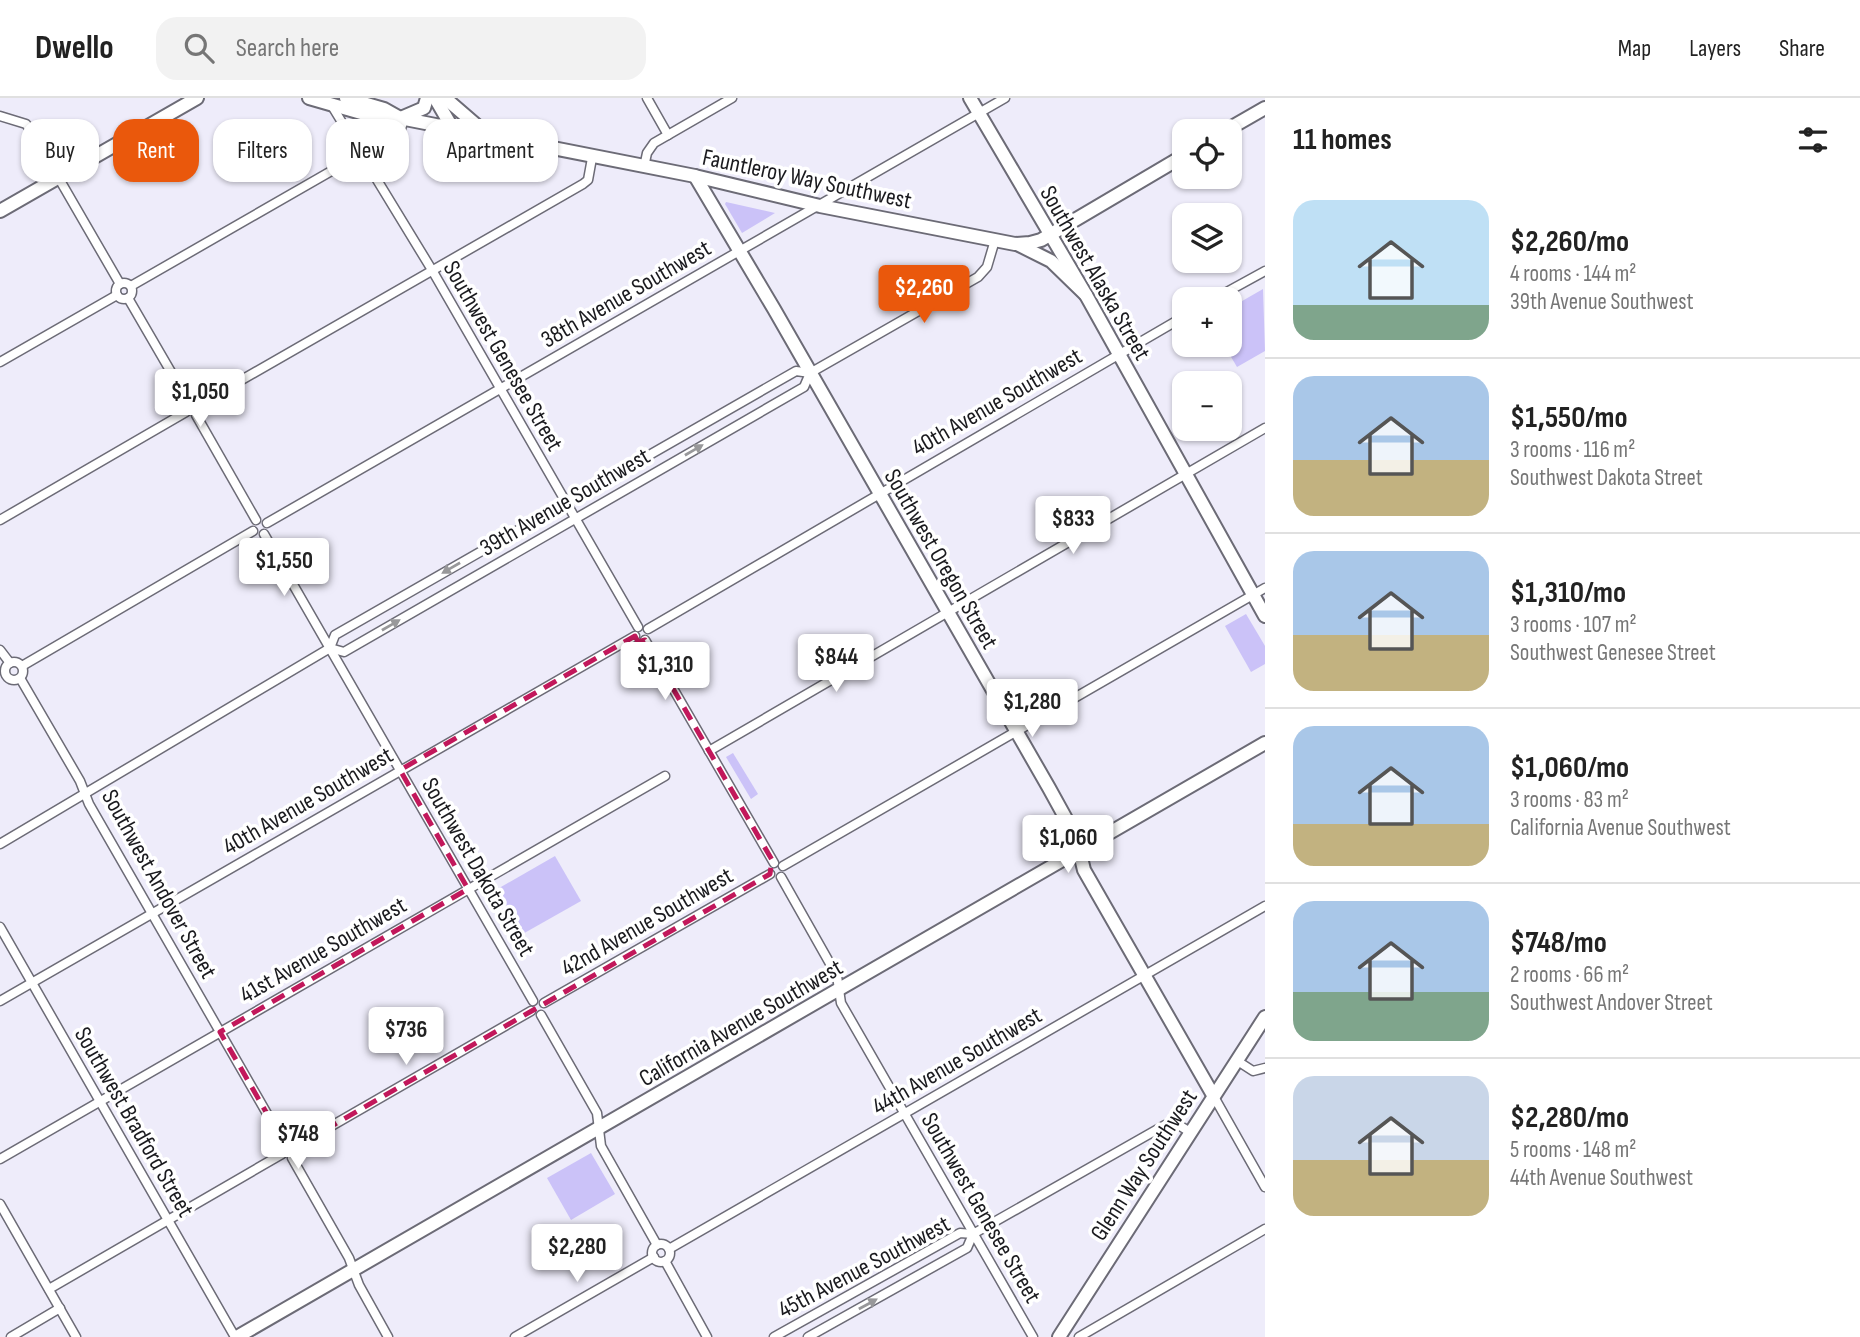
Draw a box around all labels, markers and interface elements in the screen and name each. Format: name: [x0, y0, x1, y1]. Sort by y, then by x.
search box: [156, 17, 646, 80]
text: Dwello: [35, 28, 114, 68]
icon: search: [180, 29, 218, 67]
text: Search here: [236, 33, 339, 64]
text: Map: [1618, 34, 1651, 63]
text: Layers: [1689, 34, 1741, 63]
text: Share: [1779, 34, 1825, 63]
chip: Buy: [21, 119, 99, 182]
chip: Rent: [113, 119, 199, 182]
chip: Filters: [213, 119, 312, 182]
chip: New: [326, 119, 409, 182]
chip: Apartment: [423, 119, 558, 182]
map controls: [1172, 119, 1242, 441]
button: locate: [1172, 119, 1242, 189]
icon: filters: [1794, 121, 1832, 159]
text: 11 homes: [1293, 122, 1392, 158]
street label: Fauntleroy Way Southwest: [700, 143, 914, 215]
street label: Southwest Alaska Street: [1033, 181, 1157, 365]
button: layers: [1172, 203, 1242, 273]
text: $2,260/mo: [1510, 224, 1629, 260]
icon: home: [1349, 228, 1433, 312]
street label: 38th Avenue Southwest: [536, 234, 716, 354]
street label: Southwest Genesee Street: [437, 256, 569, 456]
text: 4 rooms · 144 m²: [1510, 260, 1636, 288]
pin: $2,260: [867, 266, 981, 325]
text: $2,260: [894, 274, 954, 302]
button: +: [1172, 287, 1242, 357]
text: 39th Avenue Southwest: [1510, 288, 1694, 316]
street label: 40th Avenue Southwest: [907, 342, 1087, 462]
pin: $1,050: [143, 370, 257, 429]
button: −: [1172, 371, 1242, 441]
text: $1,050: [171, 378, 229, 406]
text: $1,550/mo: [1510, 400, 1628, 436]
icon: home: [1349, 404, 1433, 488]
text: 3 rooms · 116 m²: [1510, 436, 1635, 464]
street label: 39th Avenue Southwest: [475, 442, 655, 562]
one-way arrow: [684, 444, 703, 456]
street label: Southwest Oregon Street: [878, 464, 1004, 654]
text: Southwest Dakota Street: [1510, 464, 1703, 492]
pin: $833: [1032, 496, 1114, 556]
text: $833: [1051, 505, 1095, 533]
pin: $1,550: [227, 538, 341, 598]
text: $1,550: [255, 547, 313, 575]
one-way arrow: [442, 562, 461, 574]
text: $1,310/mo: [1510, 575, 1626, 611]
icon: home: [1349, 579, 1433, 663]
text: 3 rooms · 107 m²: [1510, 611, 1637, 639]
one-way arrow: [381, 619, 400, 631]
pin: $844: [795, 634, 877, 694]
text: Southwest Genesee Street: [1510, 639, 1716, 667]
pin: $1,310: [608, 642, 722, 702]
text: $844: [814, 643, 858, 671]
text: $1,310: [637, 651, 693, 679]
pin: $1,280: [975, 680, 1089, 739]
text: $1,280: [1003, 688, 1061, 716]
street label: 40th Avenue Southwest: [218, 741, 398, 861]
text: $1,060/mo: [1510, 750, 1629, 786]
icon: home: [1349, 754, 1433, 838]
street label: Southwest Dakota Street: [415, 773, 541, 961]
street label: Southwest Andover Street: [95, 784, 223, 984]
text: 3 rooms · 83 m²: [1510, 786, 1629, 814]
text: California Avenue Southwest: [1510, 814, 1731, 842]
pin: $1,060: [1011, 816, 1125, 875]
text: $1,060: [1038, 824, 1098, 852]
street label: 42nd Avenue Southwest: [556, 861, 738, 983]
street label: 41st Avenue Southwest: [235, 891, 411, 1009]
text: $748/mo: [1510, 925, 1607, 961]
icon: home: [1349, 929, 1433, 1013]
street label: California Avenue Southwest: [634, 953, 848, 1093]
text: 2 rooms · 66 m²: [1510, 961, 1629, 989]
text: Southwest Andover Street: [1510, 989, 1713, 1017]
street label: 44th Avenue Southwest: [867, 1001, 1047, 1121]
pin: $736: [365, 1007, 447, 1067]
text: $736: [385, 1016, 427, 1044]
street label: Southwest Bradford Street: [68, 1022, 200, 1222]
street label: Glenn Way Southwest: [1084, 1084, 1204, 1246]
text: $2,280/mo: [1510, 1100, 1629, 1136]
icon: home: [1349, 1104, 1433, 1188]
street label: Southwest Genesee Street: [915, 1108, 1047, 1308]
pin: $748: [257, 1112, 339, 1171]
text: $748: [277, 1120, 319, 1148]
text: 5 rooms · 148 m²: [1510, 1136, 1637, 1164]
text: 44th Avenue Southwest: [1510, 1164, 1693, 1192]
street label: 45th Avenue Southwest: [773, 1209, 955, 1325]
pin: $2,280: [520, 1224, 634, 1284]
text: $2,280: [547, 1233, 607, 1261]
one-way arrow: [858, 1298, 877, 1310]

